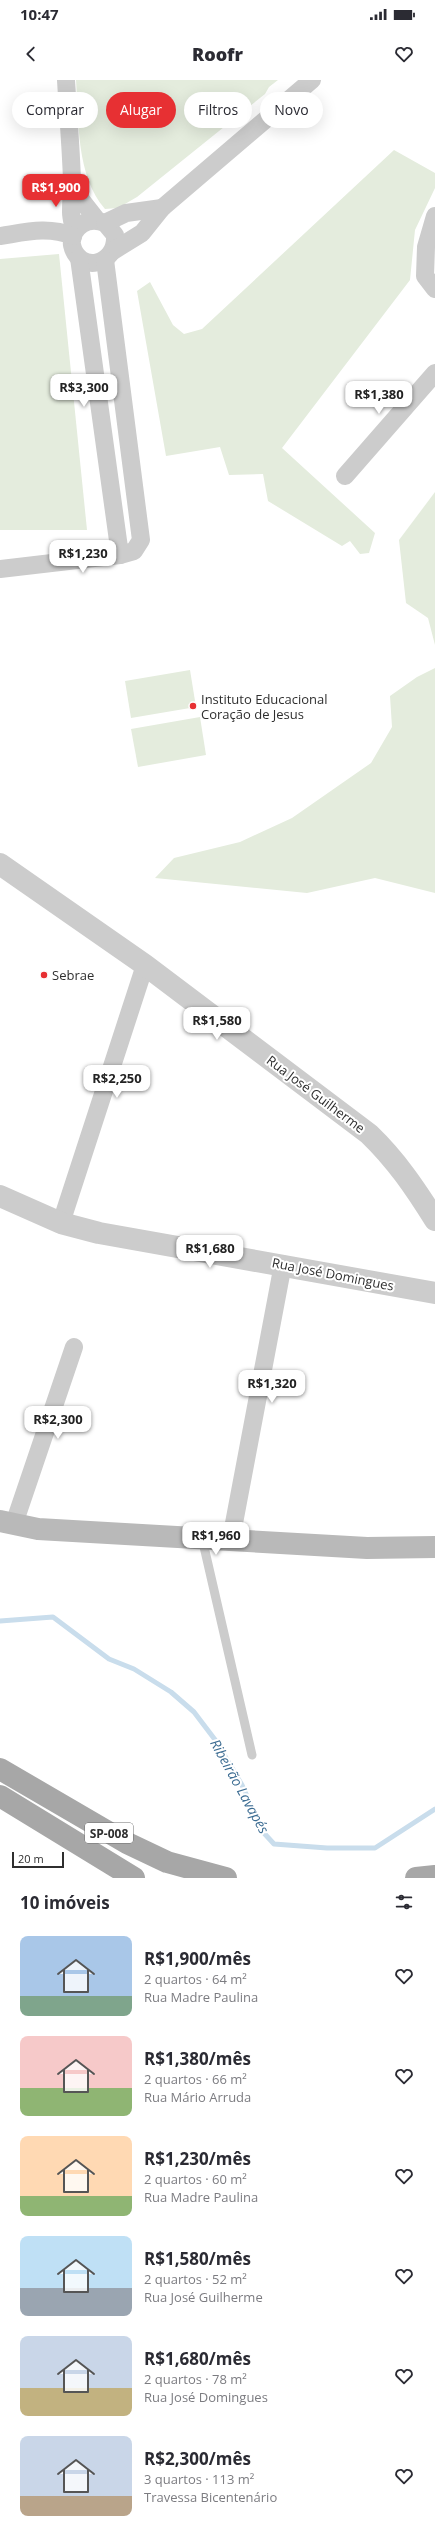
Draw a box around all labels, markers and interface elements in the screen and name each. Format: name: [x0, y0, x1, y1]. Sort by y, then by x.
text: 10:47: [20, 4, 59, 24]
text: Roofr: [192, 42, 243, 66]
icon: back: [20, 43, 42, 65]
icon: heart: [393, 43, 415, 65]
chip: Comprar: [12, 92, 98, 128]
chip: Alugar: [106, 92, 176, 128]
chip: Filtros: [184, 92, 252, 128]
chip: Novo: [260, 92, 323, 128]
pin: R$1,900: [19, 174, 93, 208]
text: R$1,900: [31, 178, 81, 196]
pin: R$3,300: [47, 374, 121, 408]
text: R$3,300: [59, 378, 109, 396]
pin: R$1,380: [342, 381, 416, 415]
text: R$1,380: [354, 385, 404, 403]
pin: R$1,230: [46, 540, 120, 574]
text: R$1,230: [58, 544, 108, 562]
place label: Instituto Educacional Coração de Jesus: [201, 690, 328, 723]
marker: Instituto Educacional Coração de Jesus: [188, 701, 198, 711]
place label: Sebrae: [52, 966, 94, 984]
marker: Sebrae: [39, 970, 49, 980]
pin: R$1,580: [180, 1007, 254, 1041]
text: R$1,580: [192, 1011, 242, 1029]
street label: Rua José Guilherme: [263, 1051, 369, 1137]
pin: R$2,250: [80, 1065, 154, 1099]
text: R$2,250: [92, 1069, 142, 1087]
pin: R$1,680: [173, 1235, 247, 1269]
text: R$1,680: [185, 1239, 235, 1257]
street label: Rua José Domingues: [270, 1253, 396, 1295]
pin: R$1,320: [235, 1370, 309, 1404]
text: R$1,320: [247, 1374, 297, 1392]
pin: R$2,300: [21, 1406, 95, 1440]
text: R$2,300: [33, 1410, 83, 1428]
pin: R$1,960: [179, 1522, 253, 1556]
text: R$1,960: [191, 1526, 241, 1544]
water label: Ribeirão Lavapés: [206, 1735, 274, 1837]
road number: SP-008: [85, 1823, 133, 1843]
scale bar: [12, 1850, 64, 1869]
text: 20 m: [18, 1851, 44, 1866]
text: 10 imóveis: [20, 1891, 110, 1914]
icon: filters: [393, 1891, 415, 1913]
text: R$1,900/mês: [144, 1947, 251, 1970]
icon: home: [52, 1952, 100, 2000]
icon: heart: [393, 1965, 415, 1987]
text: 2 quartos · 64 m²: [144, 1970, 247, 1988]
text: Rua Madre Paulina: [144, 1988, 258, 2006]
text: R$1,380/mês: [144, 2047, 251, 2070]
icon: home: [52, 2052, 100, 2100]
icon: heart: [393, 2065, 415, 2087]
text: 2 quartos · 66 m²: [144, 2070, 247, 2088]
text: Rua Mário Arruda: [144, 2088, 251, 2106]
text: R$1,230/mês: [144, 2147, 251, 2170]
icon: home: [52, 2152, 100, 2200]
icon: heart: [393, 2165, 415, 2187]
text: 2 quartos · 60 m²: [144, 2170, 247, 2188]
text: Rua Madre Paulina: [144, 2188, 258, 2206]
text: R$1,580/mês: [144, 2247, 251, 2270]
icon: home: [52, 2252, 100, 2300]
icon: heart: [393, 2265, 415, 2287]
text: 2 quartos · 52 m²: [144, 2270, 247, 2288]
text: Rua José Guilherme: [144, 2288, 263, 2306]
text: R$1,680/mês: [144, 2347, 251, 2370]
icon: home: [52, 2352, 100, 2400]
icon: heart: [393, 2365, 415, 2387]
text: 2 quartos · 78 m²: [144, 2370, 247, 2388]
text: Rua José Domingues: [144, 2388, 268, 2406]
text: R$2,300/mês: [144, 2447, 251, 2470]
icon: home: [52, 2452, 100, 2500]
icon: heart: [393, 2465, 415, 2487]
text: 3 quartos · 113 m²: [144, 2470, 254, 2488]
text: Travessa Bicentenário: [144, 2488, 277, 2506]

